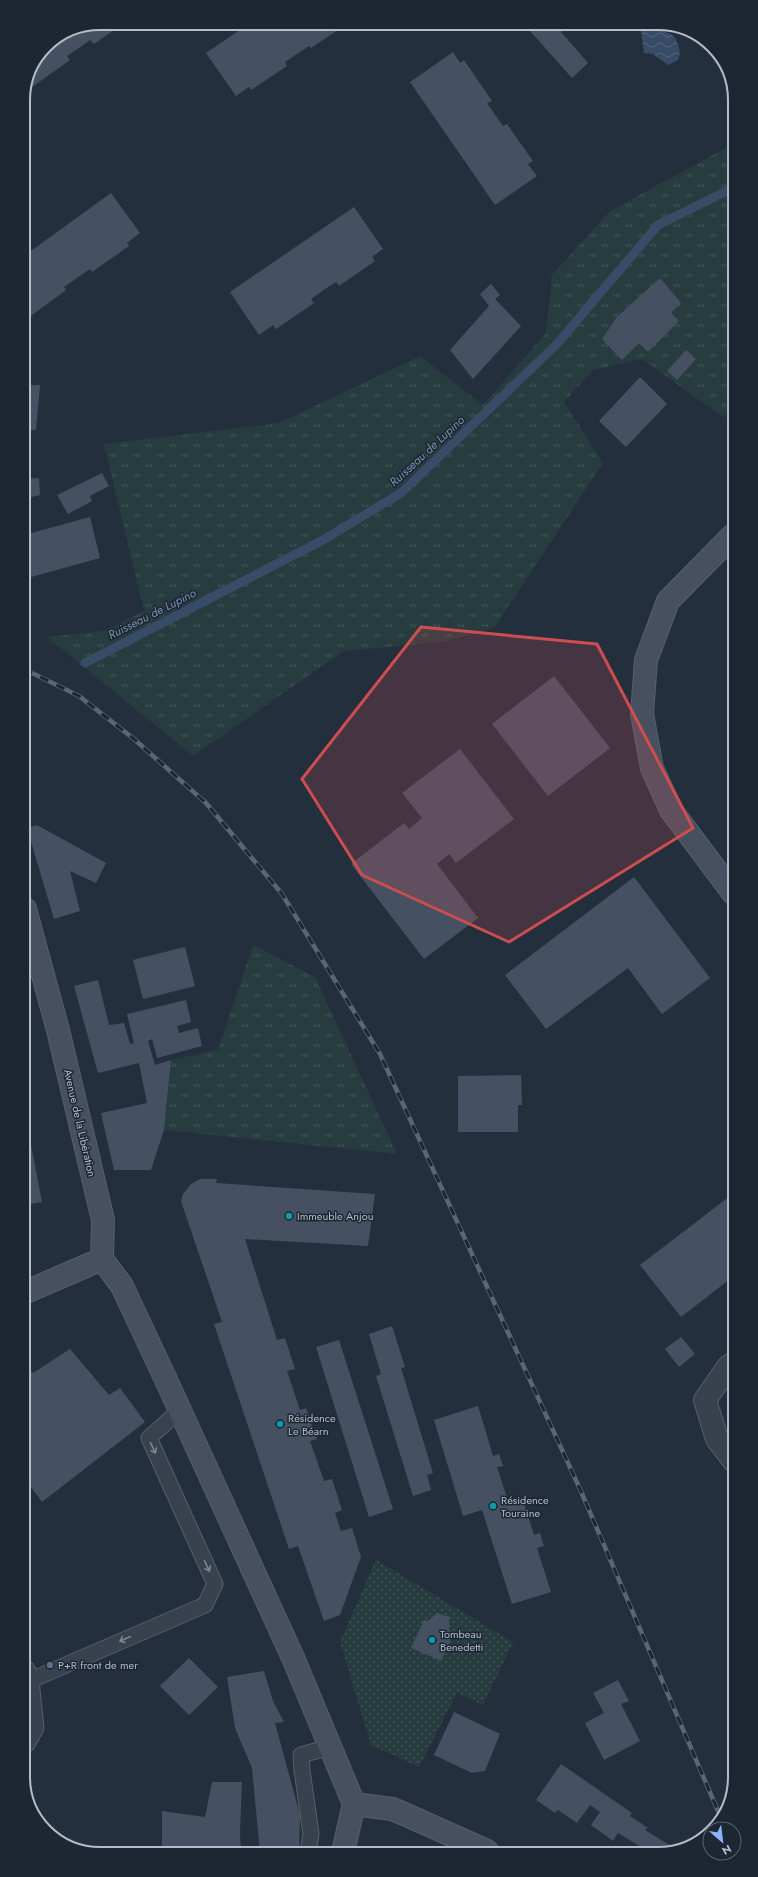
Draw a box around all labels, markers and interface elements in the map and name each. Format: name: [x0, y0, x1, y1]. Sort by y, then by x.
water label: Ruisseau de Lupino: [385, 411, 469, 491]
water label: Ruisseau de Lupino: [105, 584, 200, 644]
street label: Avenue de la Libération: [60, 1068, 100, 1178]
place label: Immeuble Anjou: [297, 1208, 374, 1224]
marker: Immeuble Anjou: [284, 1211, 294, 1221]
place label: Résidence Le Béarn: [288, 1410, 336, 1439]
marker: Résidence Le Béarn: [275, 1419, 285, 1429]
one-way arrow: [150, 1442, 157, 1454]
place label: Résidence Touraine: [501, 1492, 549, 1521]
marker: Résidence Touraine: [488, 1501, 498, 1511]
one-way arrow: [204, 1560, 211, 1572]
place label: Tombeau Benedetti: [440, 1626, 483, 1655]
marker: Tombeau Benedetti: [427, 1635, 437, 1645]
one-way arrow: [119, 1636, 131, 1643]
place label: P+R front de mer: [58, 1657, 138, 1673]
marker: P+R front de mer: [45, 1660, 55, 1670]
north arrow: [702, 1821, 742, 1861]
text: N: [719, 1841, 734, 1859]

